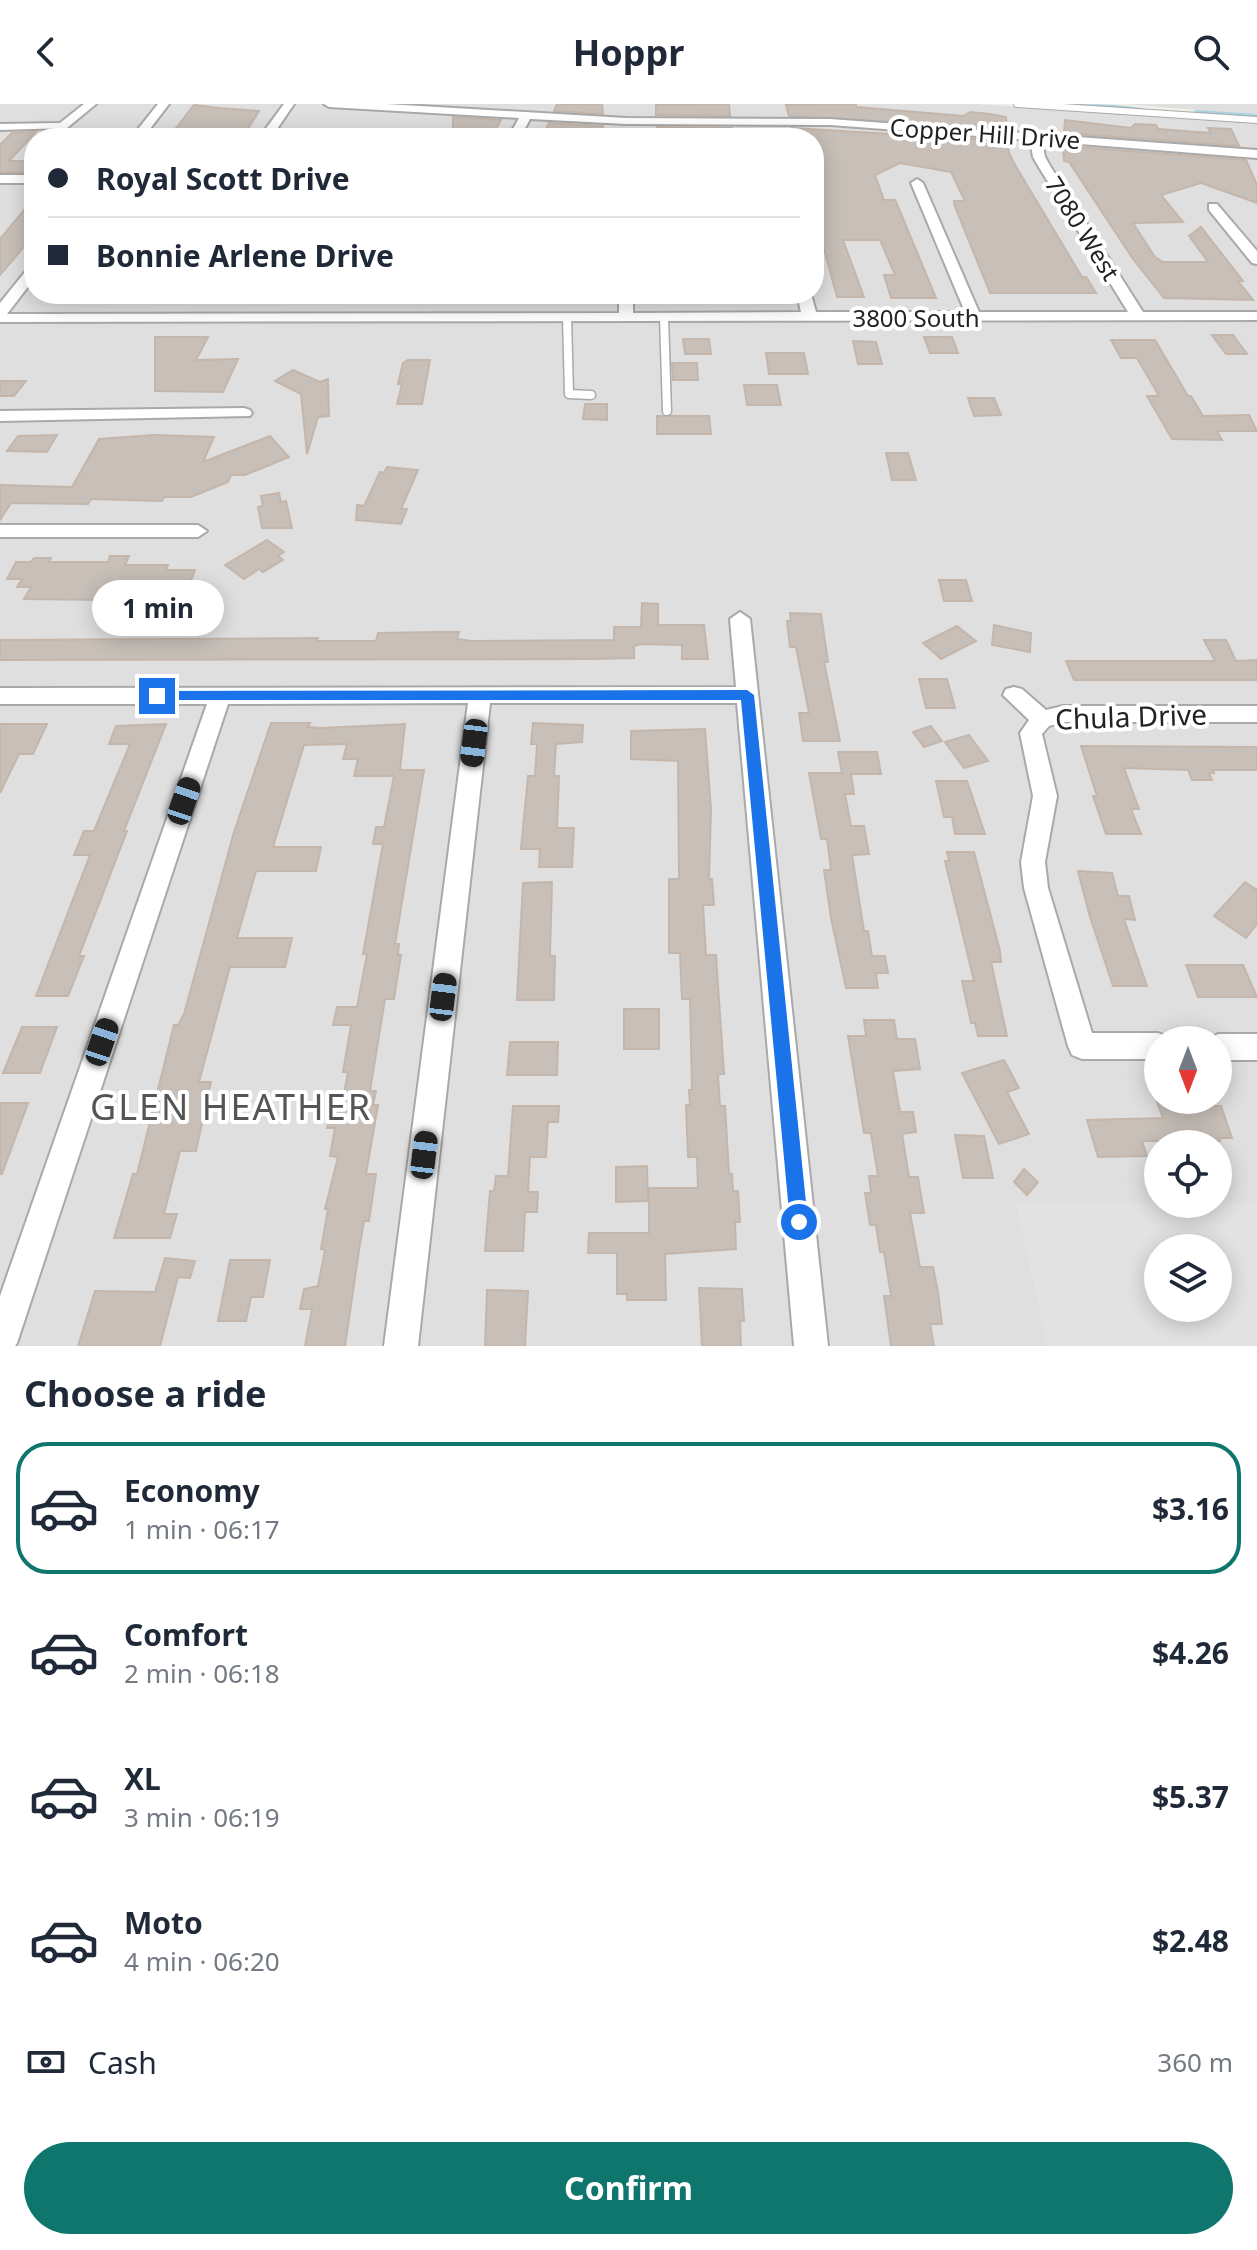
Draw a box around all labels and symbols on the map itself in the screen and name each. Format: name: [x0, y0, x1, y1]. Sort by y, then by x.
street label: Copper Hill Drive: [889, 110, 1081, 156]
street label: 7080 West: [1038, 170, 1128, 287]
street label: 3800 South: [852, 301, 980, 334]
callout: 1 min: [91, 580, 223, 636]
route end: [139, 678, 175, 714]
street label: Chula Drive: [1055, 694, 1207, 738]
car: [459, 718, 489, 768]
car: [165, 774, 203, 828]
car: [428, 972, 458, 1022]
car: [83, 1015, 121, 1069]
north arrow: [1144, 1026, 1232, 1114]
district label: GLEN HEATHER: [90, 1082, 372, 1131]
car: [409, 1130, 439, 1180]
route start: [781, 1204, 817, 1240]

